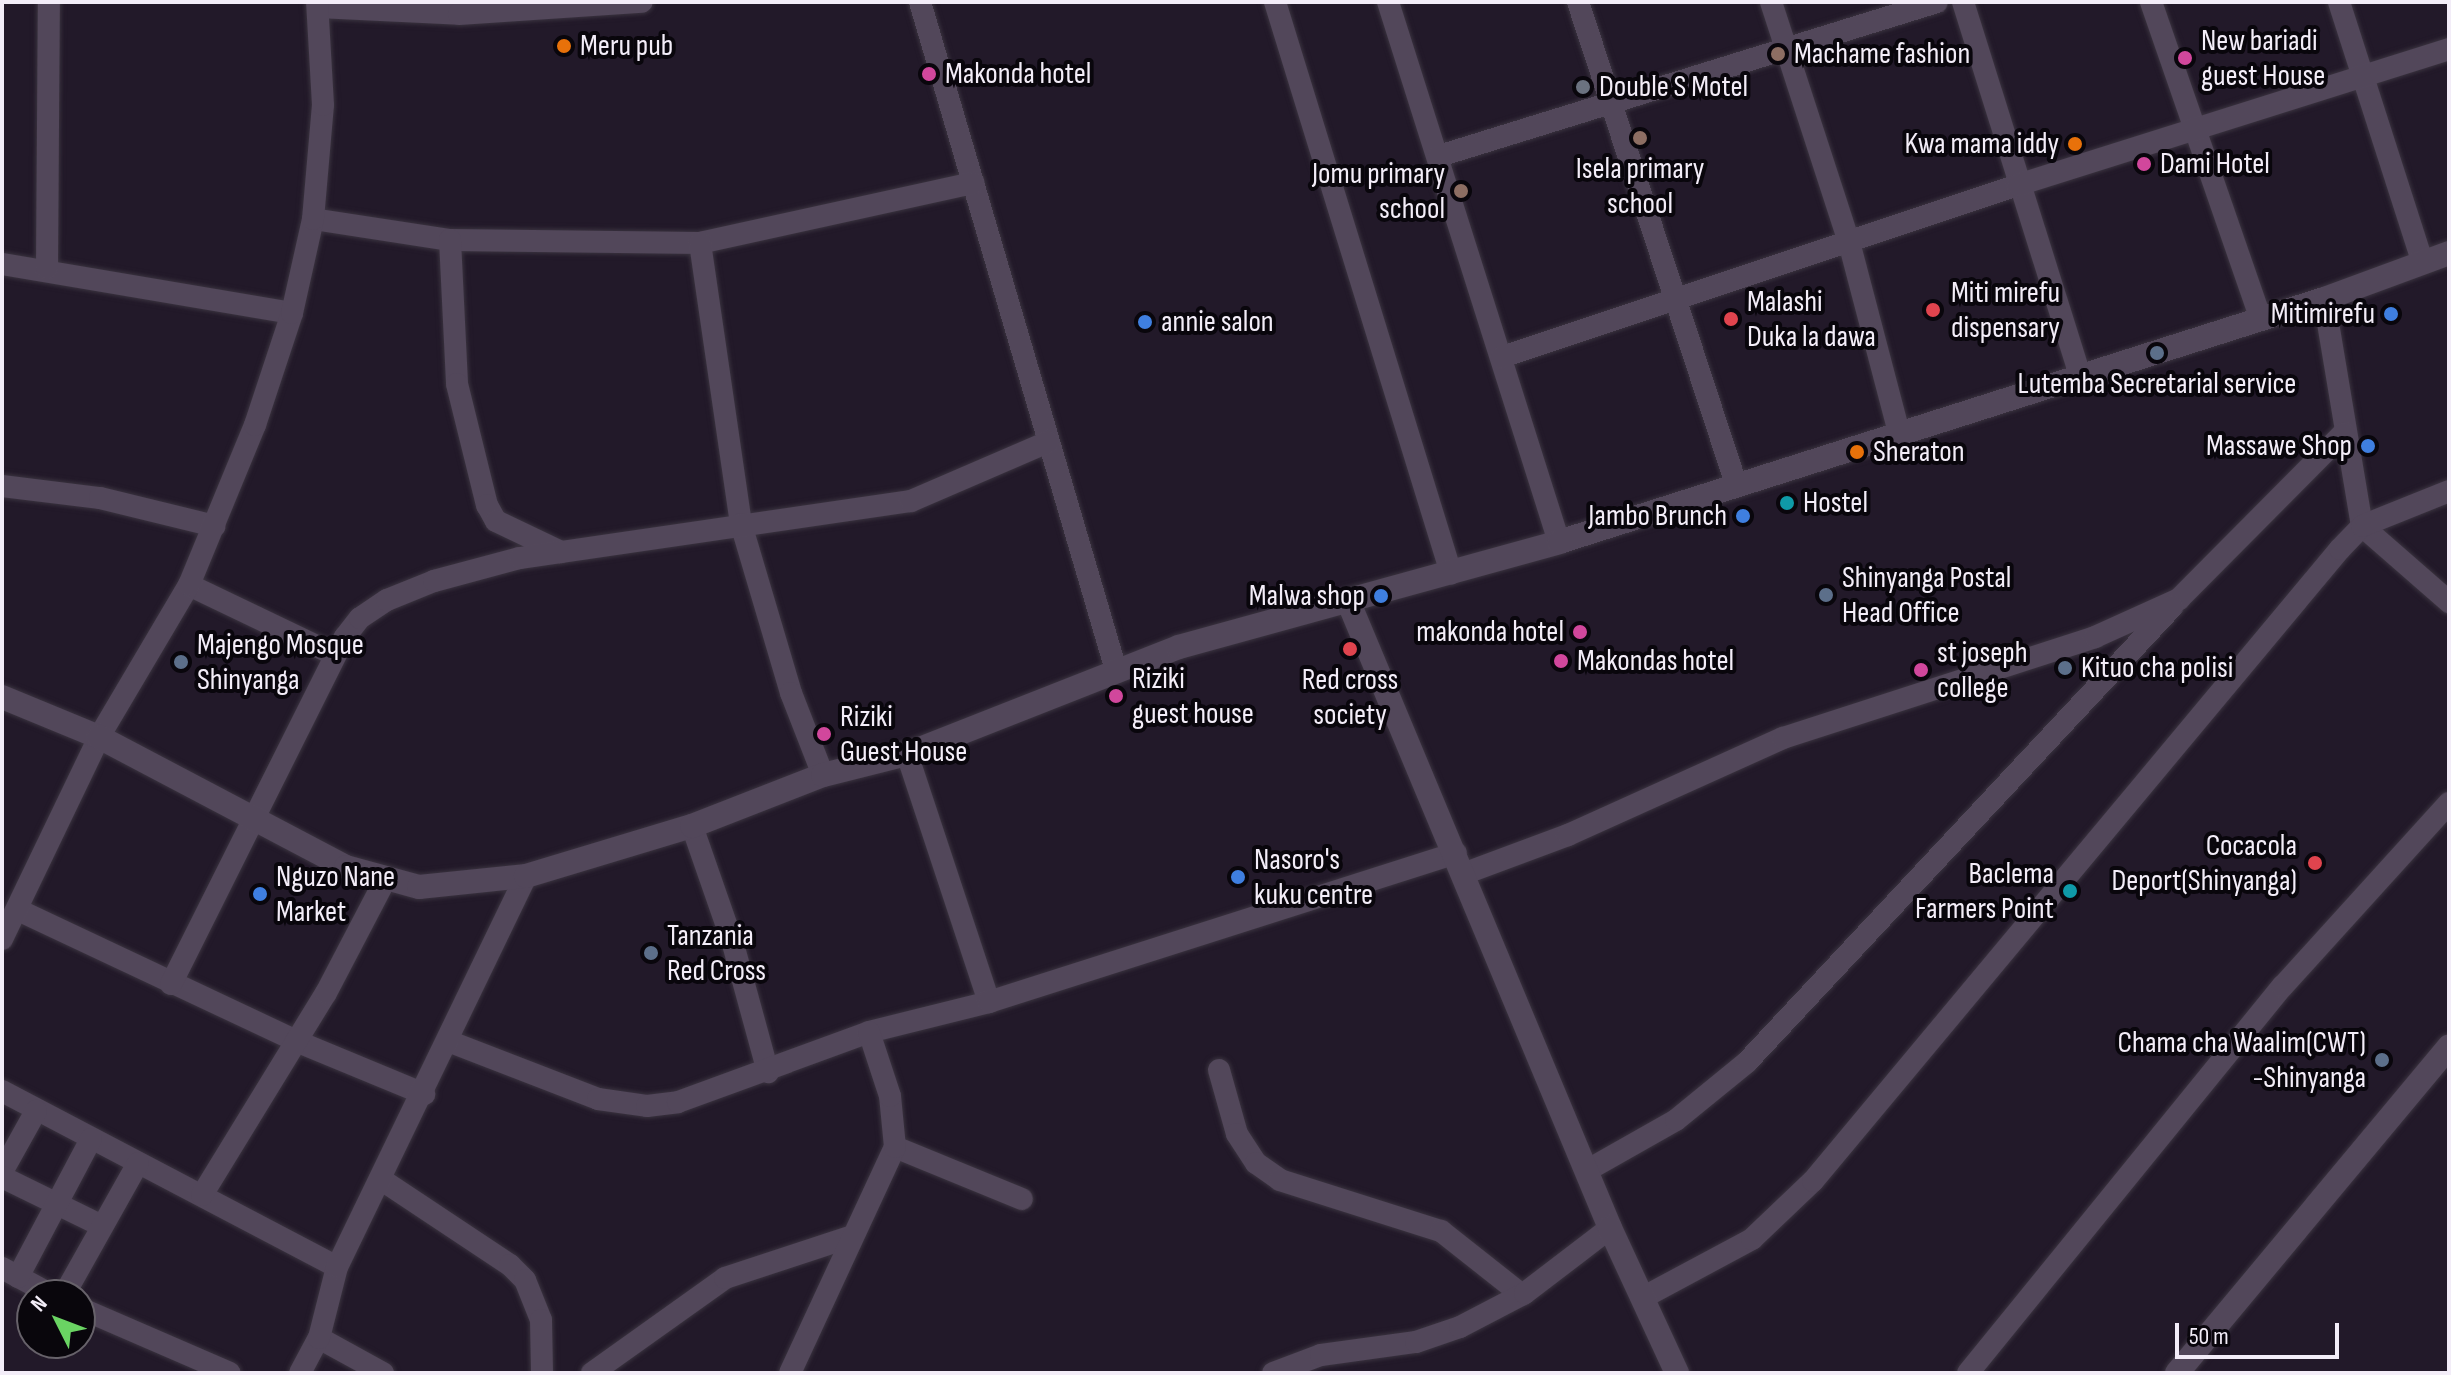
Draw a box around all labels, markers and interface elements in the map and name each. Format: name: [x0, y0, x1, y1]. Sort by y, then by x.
place label: New bariadi guest House: [2201, 23, 2325, 94]
place label: Meru pub: [580, 28, 673, 64]
place label: Machame fashion: [1794, 36, 1970, 72]
marker: Meru pub: [555, 37, 573, 55]
marker: Machame fashion: [1769, 45, 1787, 63]
marker: New bariadi guest House: [2176, 49, 2194, 67]
place label: Makonda hotel: [945, 56, 1091, 92]
marker: Makonda hotel: [920, 65, 938, 83]
place label: Double S Motel: [1599, 69, 1748, 105]
marker: Double S Motel: [1574, 78, 1592, 96]
place label: Kwa mama iddy: [1905, 126, 2059, 162]
marker: Isela primary school: [1631, 129, 1649, 147]
marker: Kwa mama iddy: [2066, 135, 2084, 153]
place label: Dami Hotel: [2160, 146, 2270, 182]
place label: Isela primary school: [1576, 151, 1704, 222]
marker: Dami Hotel: [2135, 155, 2153, 173]
place label: Jomu primary school: [1312, 156, 1445, 226]
marker: Jomu primary school: [1452, 182, 1470, 200]
place label: Miti mirefu dispensary: [1951, 275, 2060, 346]
place label: Malashi Duka la dawa: [1747, 284, 1876, 354]
place label: Mitimirefu: [2271, 296, 2375, 332]
marker: Miti mirefu dispensary: [1922, 299, 1944, 321]
place label: annie salon: [1161, 304, 1274, 340]
marker: Mitimirefu: [2382, 305, 2400, 323]
marker: Malashi Duka la dawa: [1722, 310, 1740, 328]
marker: annie salon: [1136, 313, 1154, 331]
marker: Lutemba Secretarial service: [2148, 344, 2166, 362]
place label: Lutemba Secretarial service: [2018, 366, 2296, 402]
place label: Massawe Shop: [2206, 428, 2352, 464]
place label: Sheraton: [1873, 434, 1965, 470]
marker: Massawe Shop: [2359, 437, 2377, 455]
marker: Sheraton: [1848, 443, 1866, 461]
place label: Hostel: [1803, 485, 1868, 521]
marker: Hostel: [1778, 494, 1796, 512]
place label: Jambo Brunch: [1588, 498, 1727, 534]
marker: Jambo Brunch: [1734, 507, 1752, 525]
place label: Shinyanga Postal Head Office: [1842, 560, 2011, 630]
place label: Malwa shop: [1249, 578, 1365, 614]
marker: Shinyanga Postal Head Office: [1817, 586, 1835, 604]
marker: Malwa shop: [1372, 587, 1390, 605]
place label: makonda hotel: [1416, 614, 1564, 650]
marker: makonda hotel: [1571, 623, 1589, 641]
place label: Majengo Mosque Shinyanga: [197, 627, 364, 698]
place label: st joseph college: [1937, 635, 2028, 706]
marker: Red cross society: [1341, 640, 1359, 658]
place label: Makondas hotel: [1577, 643, 1734, 679]
place label: Kituo cha polisi: [2081, 650, 2233, 686]
marker: Makondas hotel: [1552, 652, 1570, 670]
marker: Majengo Mosque Shinyanga: [172, 653, 190, 671]
marker: Kituo cha polisi: [2056, 659, 2074, 677]
place label: Riziki guest house: [1132, 661, 1254, 732]
marker: st joseph college: [1912, 661, 1930, 679]
place label: Red cross society: [1302, 662, 1398, 732]
marker: Riziki guest house: [1107, 687, 1125, 705]
place label: Riziki Guest House: [840, 699, 967, 770]
marker: Riziki Guest House: [815, 725, 833, 743]
place label: Cocacola Deport(Shinyanga): [2112, 828, 2297, 898]
place label: Nasoro's kuku centre: [1254, 842, 1373, 912]
marker: Cocacola Deport(Shinyanga): [2304, 852, 2326, 874]
place label: Baclema Farmers Point: [1915, 856, 2054, 926]
place label: Nguzo Nane Market: [276, 859, 395, 930]
marker: Nasoro's kuku centre: [1229, 868, 1247, 886]
marker: Baclema Farmers Point: [2061, 882, 2079, 900]
marker: Nguzo Nane Market: [251, 885, 269, 903]
place label: Tanzania Red Cross: [667, 918, 766, 988]
marker: Tanzania Red Cross: [642, 944, 660, 962]
place label: Chama cha Waalim(CWT) -Shinyanga: [2118, 1025, 2366, 1096]
marker: Chama cha Waalim(CWT) -Shinyanga: [2373, 1051, 2391, 1069]
north arrow: [16, 1279, 96, 1359]
text: N: [25, 1291, 53, 1317]
scale bar: [2179, 1307, 2343, 1357]
text: 50 m: [2189, 1322, 2229, 1351]

